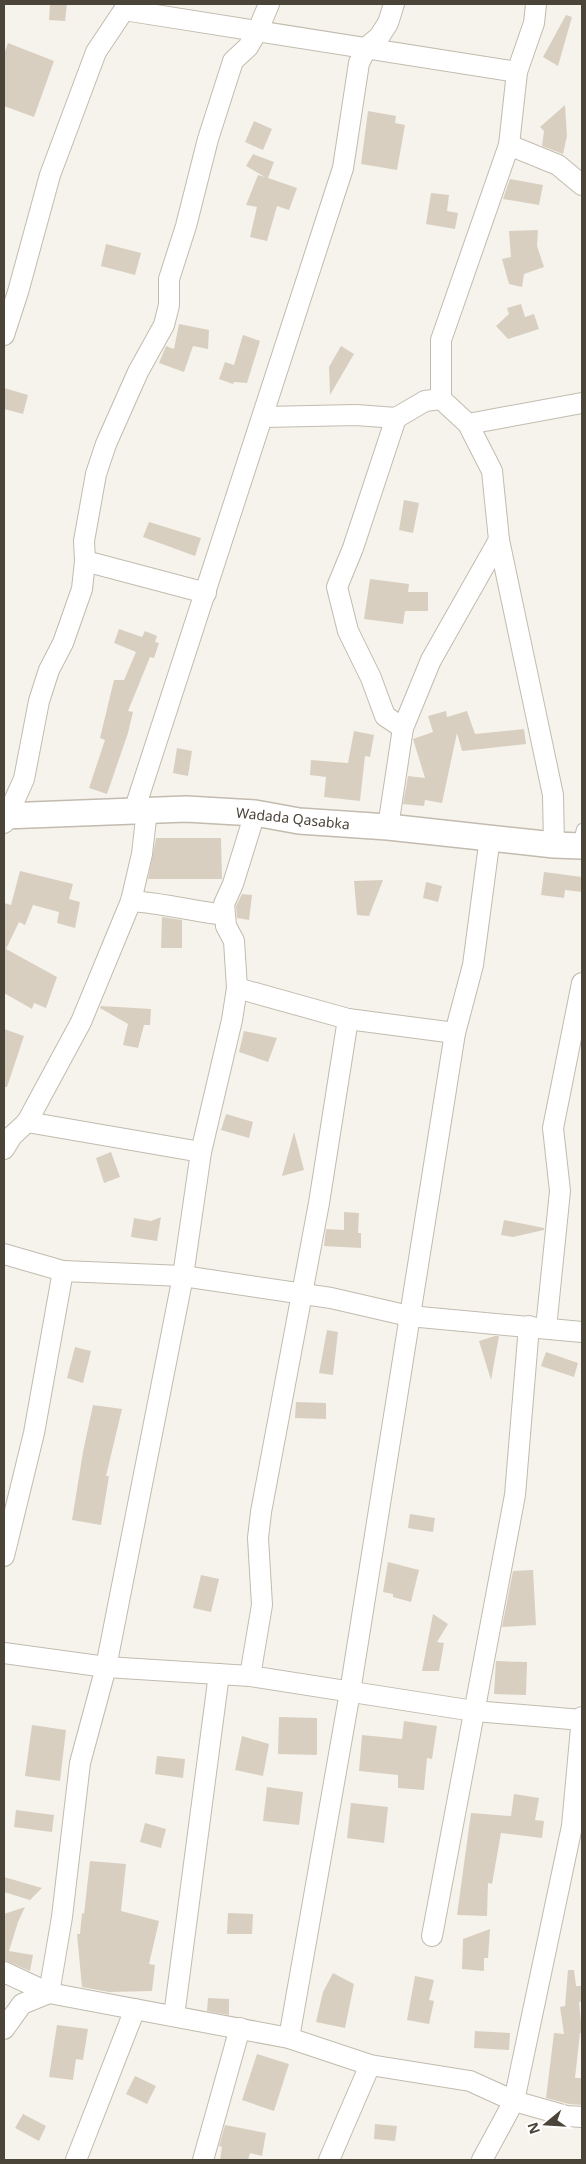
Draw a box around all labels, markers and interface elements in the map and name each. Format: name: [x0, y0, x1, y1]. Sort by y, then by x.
street label: Wadada Qasabka: [235, 803, 351, 833]
north arrow: [521, 2099, 571, 2149]
text: N: [522, 2120, 544, 2137]

